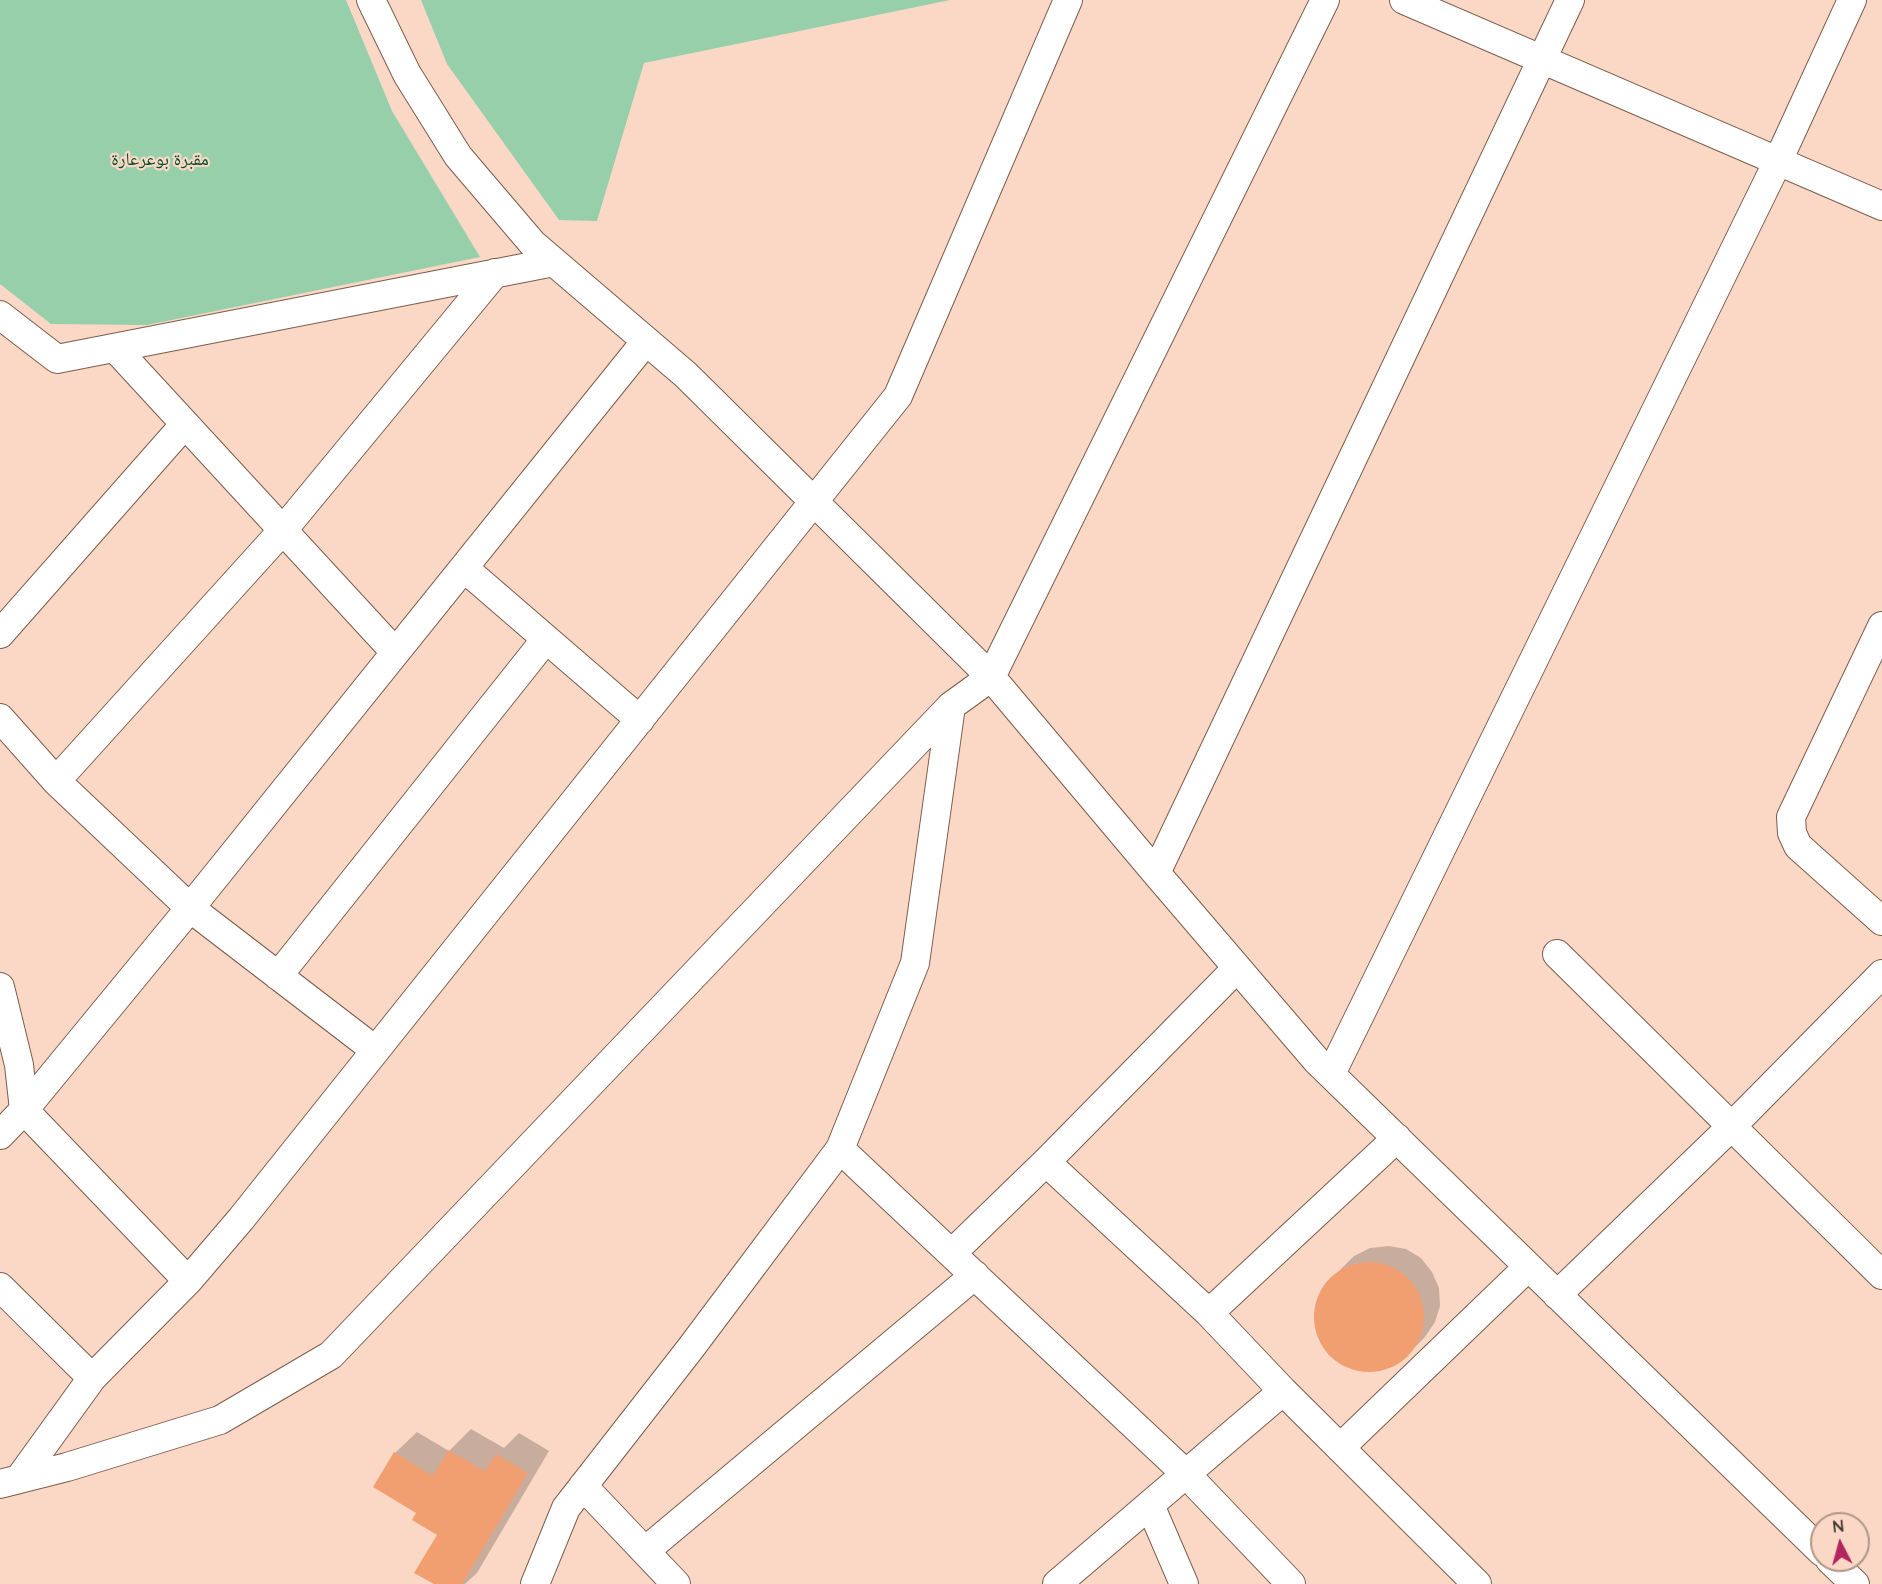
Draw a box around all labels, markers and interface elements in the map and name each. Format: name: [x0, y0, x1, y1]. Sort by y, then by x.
park label: مقبرة بوعرعارة: [111, 149, 209, 171]
north arrow: [1810, 1512, 1870, 1572]
text: N: [1831, 1516, 1845, 1537]

